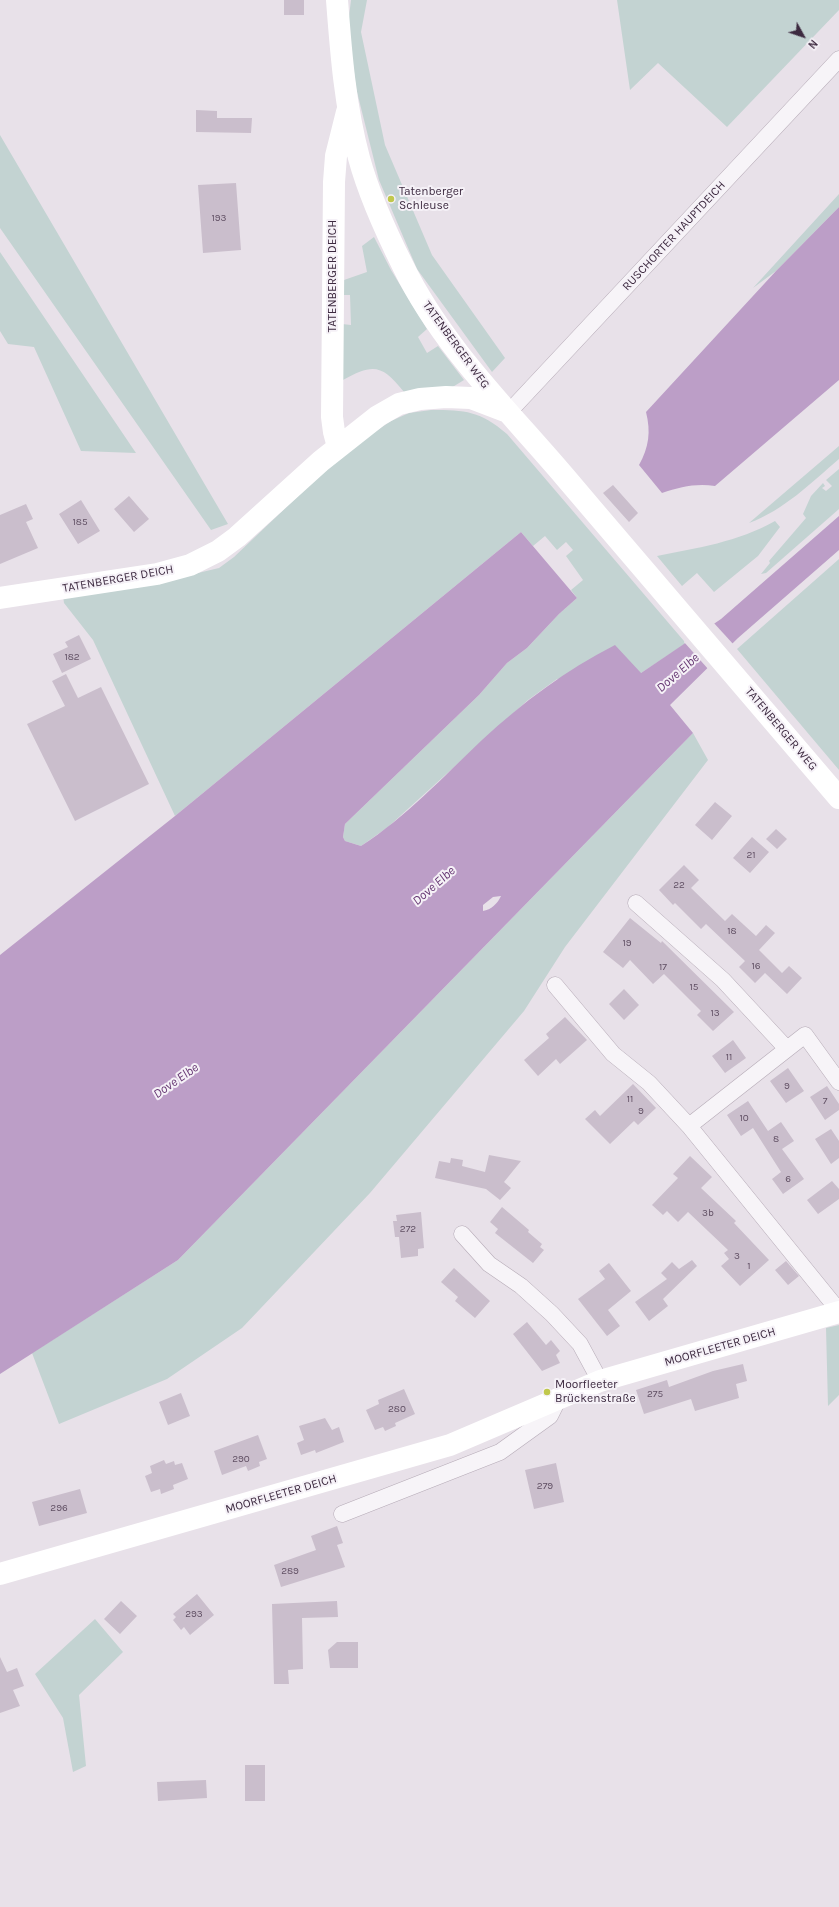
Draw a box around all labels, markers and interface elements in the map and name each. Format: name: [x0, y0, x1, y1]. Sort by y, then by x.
north arrow: [783, 16, 823, 56]
text: N: [805, 37, 820, 51]
street label: RUSCHORTER HAUPTDEICH: [619, 178, 729, 294]
place label: Tatenberger Schleuse: [399, 185, 463, 213]
marker: Tatenberger Schleuse: [386, 194, 396, 204]
house number: 193: [211, 212, 227, 224]
street label: TATENBERGER DEICH: [326, 220, 340, 332]
street label: TATENBERGER WEG: [420, 299, 492, 391]
house number: 185: [72, 516, 88, 528]
street label: TATENBERGER DEICH: [61, 562, 175, 596]
water label: Dove Elbe: [653, 650, 703, 696]
house number: 182: [64, 651, 80, 663]
street label: TATENBERGER WEG: [742, 684, 820, 774]
house number: 21: [746, 849, 756, 861]
water label: Dove Elbe: [409, 863, 459, 909]
house number: 22: [673, 879, 685, 891]
house number: 18: [727, 925, 737, 937]
house number: 19: [622, 937, 632, 949]
house number: 16: [751, 960, 761, 972]
house number: 17: [659, 961, 667, 973]
house number: 15: [690, 981, 698, 993]
house number: 13: [710, 1007, 720, 1019]
house number: 11: [726, 1051, 732, 1063]
water label: Dove Elbe: [150, 1060, 202, 1102]
house number: 9: [784, 1080, 790, 1092]
house number: 11: [627, 1093, 633, 1105]
house number: 7: [823, 1095, 827, 1107]
house number: 9: [638, 1105, 644, 1117]
house number: 10: [739, 1112, 749, 1124]
house number: 8: [773, 1133, 779, 1145]
house number: 6: [785, 1173, 791, 1185]
house number: 3b: [702, 1207, 714, 1219]
house number: 272: [400, 1223, 416, 1235]
house number: 3: [734, 1250, 740, 1262]
house number: 1: [747, 1260, 751, 1272]
street label: MOORFLEETER DEICH: [663, 1324, 777, 1370]
place label: Moorfleeter Brückenstraße: [555, 1378, 636, 1406]
marker: Moorfleeter Brückenstraße: [542, 1387, 552, 1397]
house number: 275: [647, 1388, 663, 1400]
house number: 280: [388, 1403, 406, 1415]
house number: 290: [232, 1453, 250, 1465]
street label: MOORFLEETER DEICH: [224, 1471, 338, 1517]
house number: 279: [537, 1480, 553, 1492]
house number: 296: [50, 1502, 68, 1514]
house number: 289: [281, 1565, 299, 1577]
house number: 293: [185, 1608, 203, 1620]

